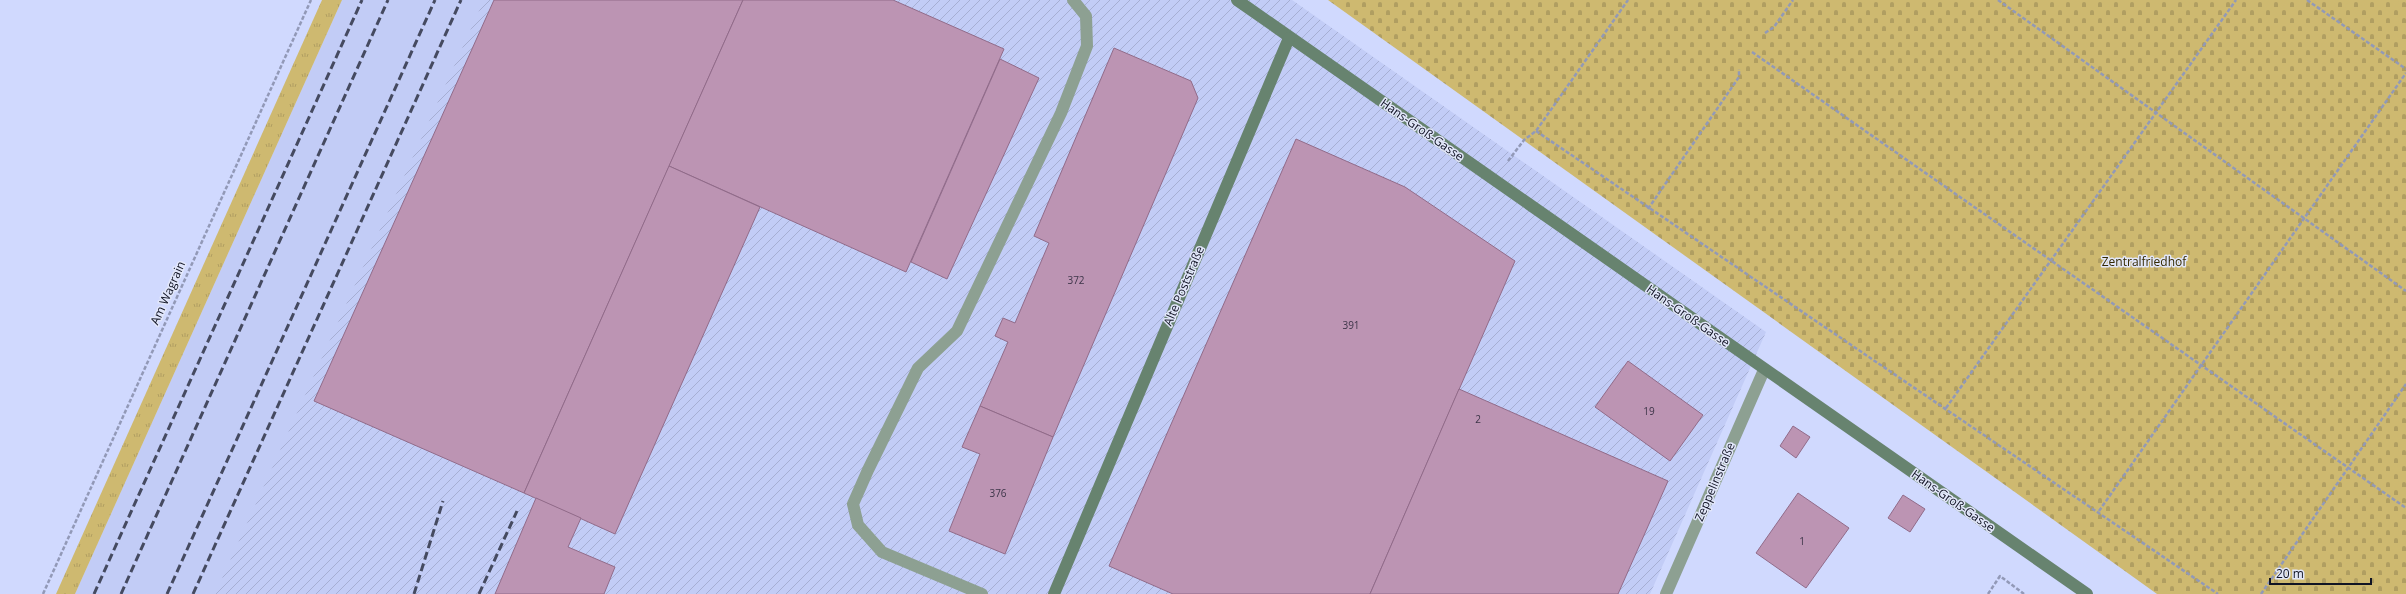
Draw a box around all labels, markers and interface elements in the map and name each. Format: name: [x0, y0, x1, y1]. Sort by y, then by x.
street label: Hans-Groß-Gasse: [1377, 94, 1468, 165]
street label: Alte Poststraße: [1159, 243, 1208, 328]
park label: Zentralfriedhof: [2102, 253, 2187, 270]
street label: Am Wagrain: [146, 258, 189, 327]
house number: 372: [1067, 273, 1085, 287]
street label: Hans-Groß-Gasse: [1643, 280, 1734, 351]
house number: 391: [1342, 318, 1360, 332]
house number: 19: [1643, 404, 1655, 418]
house number: 2: [1475, 412, 1481, 426]
street label: Zeppelinstraße: [1690, 439, 1739, 524]
street label: Hans-Groß-Gasse: [1908, 465, 1999, 536]
house number: 376: [989, 486, 1007, 500]
house number: 1: [1799, 534, 1805, 548]
scale bar: [2270, 560, 2371, 586]
text: 20 m: [2276, 565, 2304, 582]

